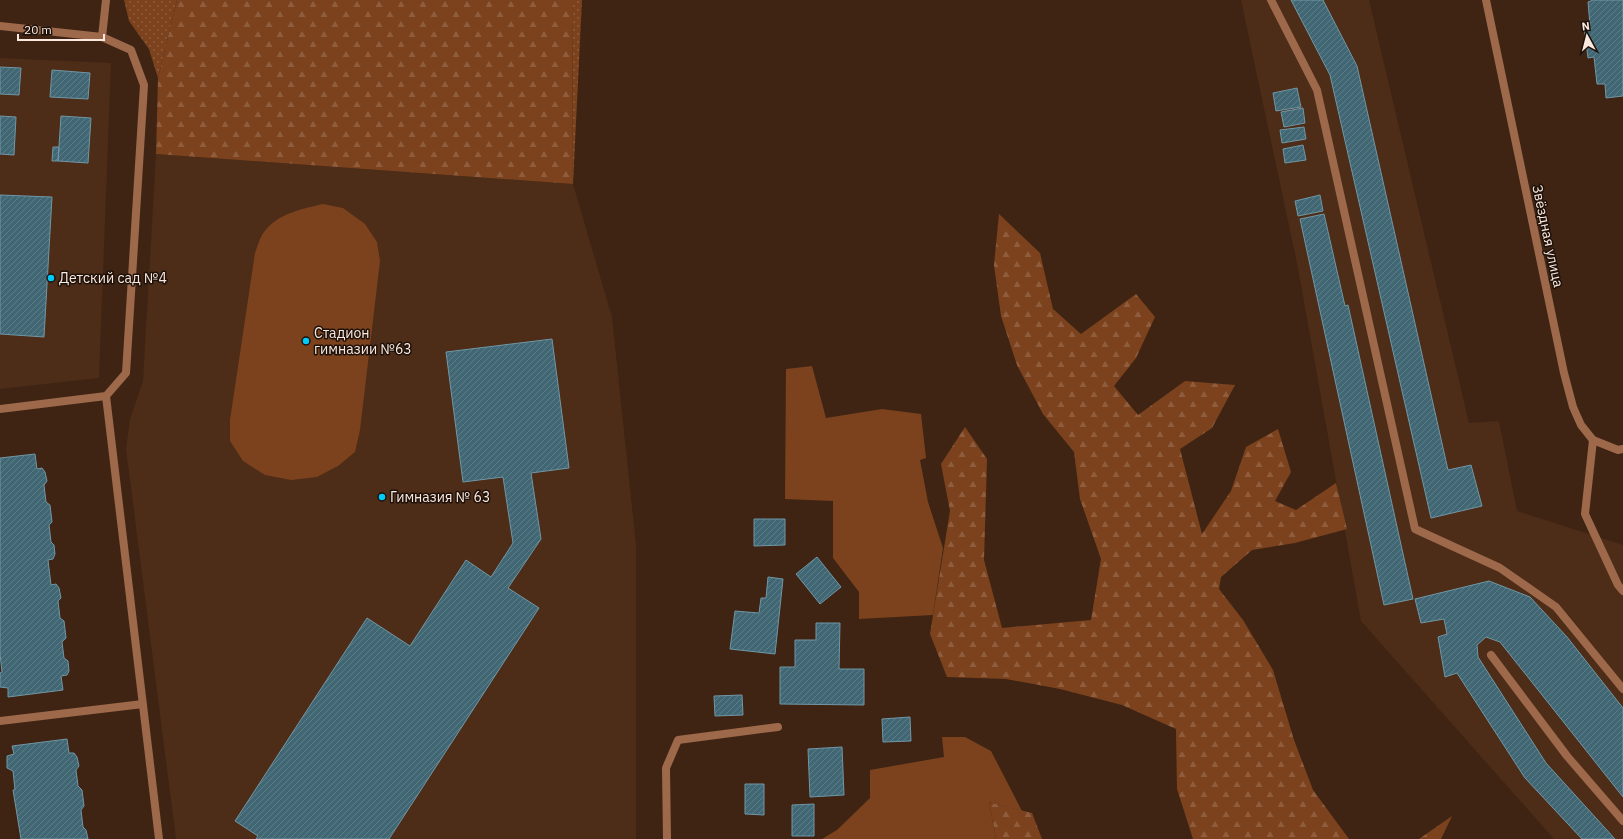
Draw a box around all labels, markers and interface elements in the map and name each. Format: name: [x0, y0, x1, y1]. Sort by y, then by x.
scale bar: [18, 16, 104, 42]
north arrow: [1567, 16, 1607, 56]
text: N: [1581, 19, 1591, 34]
text: 20 m: [24, 22, 52, 37]
street label: Звёздная улица: [1528, 183, 1568, 289]
place label: Детский сад №4: [59, 269, 167, 287]
marker: Детский сад №4: [46, 273, 56, 283]
place label: Стадион гимназии №63: [314, 324, 412, 358]
marker: Стадион гимназии №63: [301, 336, 311, 346]
place label: Гимназия № 63: [390, 488, 490, 506]
marker: Гимназия № 63: [377, 492, 387, 502]

